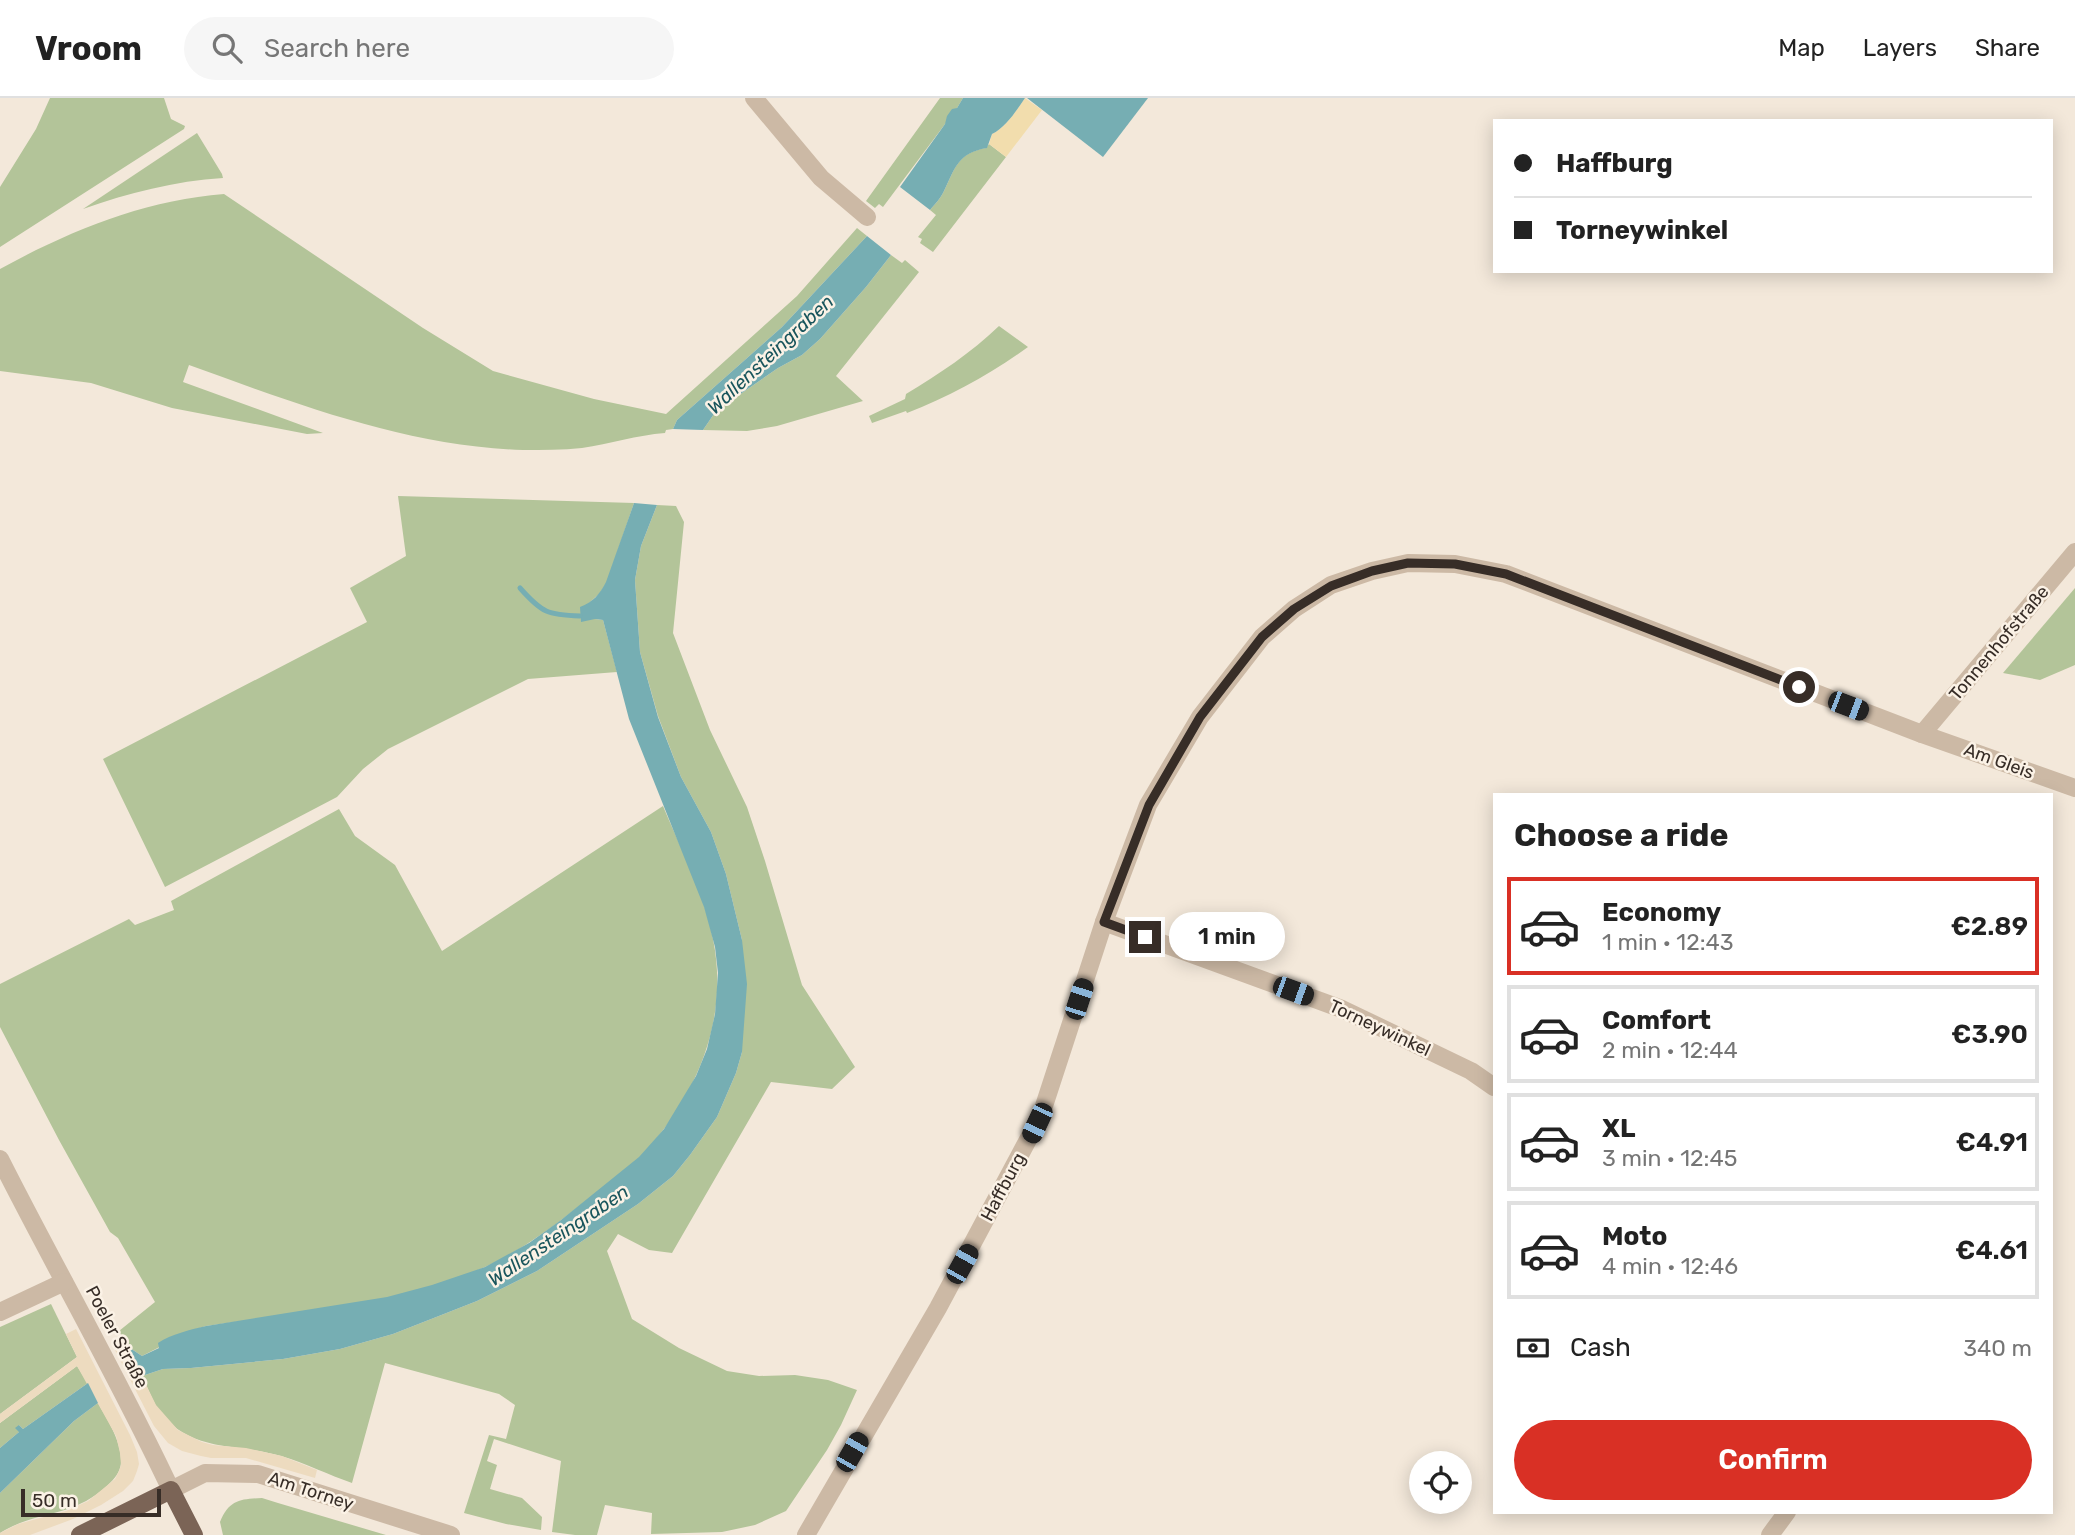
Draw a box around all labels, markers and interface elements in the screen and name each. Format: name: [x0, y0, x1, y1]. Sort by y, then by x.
search box: [184, 17, 674, 80]
text: Vroom: [35, 29, 142, 68]
icon: search: [208, 29, 246, 67]
text: Search here: [264, 33, 410, 64]
text: Map: [1778, 34, 1825, 62]
text: Layers: [1863, 34, 1937, 62]
text: Share: [1975, 34, 2040, 62]
text: Haffburg: [1556, 148, 1673, 179]
text: Torneywinkel: [1556, 215, 1728, 246]
water label: Wallensteingraben: [702, 290, 838, 419]
street label: Tonnenhofstraße: [1944, 581, 2054, 705]
route start: [1783, 671, 1815, 703]
car: [1825, 689, 1872, 723]
street label: Am Gleis: [1961, 738, 2037, 784]
text: Choose a ride: [1514, 816, 1728, 854]
icon: car: [1518, 895, 1581, 958]
text: Economy: [1602, 897, 1721, 928]
text: €2.89: [1951, 911, 2028, 942]
callout: 1 min: [1170, 912, 1285, 962]
route end: [1129, 921, 1161, 953]
text: 1 min: [1198, 922, 1256, 950]
text: 1 min · 12:43: [1602, 928, 1734, 956]
car: [1270, 974, 1317, 1008]
car: [1063, 976, 1096, 1022]
street label: Torneywinkel: [1326, 995, 1434, 1061]
icon: car: [1518, 1003, 1581, 1066]
text: Comfort: [1602, 1005, 1711, 1036]
text: €3.90: [1951, 1019, 2028, 1050]
text: 2 min · 12:44: [1602, 1036, 1738, 1064]
car: [1019, 1100, 1056, 1146]
icon: car: [1518, 1111, 1581, 1174]
text: XL: [1602, 1113, 1635, 1144]
text: €4.91: [1956, 1127, 2028, 1158]
text: 3 min · 12:45: [1602, 1144, 1737, 1172]
street label: Haffburg: [976, 1149, 1030, 1225]
water label: Wallensteingraben: [484, 1180, 633, 1291]
icon: car: [1518, 1219, 1581, 1282]
text: Moto: [1602, 1221, 1667, 1252]
text: €4.61: [1955, 1235, 2028, 1266]
car: [943, 1241, 982, 1287]
text: 4 min · 12:46: [1602, 1252, 1738, 1280]
street label: Poeler Straße: [81, 1282, 153, 1392]
icon: cash: [1514, 1329, 1552, 1367]
text: Cash: [1570, 1332, 1631, 1363]
text: 340 m: [1963, 1334, 2032, 1362]
button: Confirm: [1514, 1420, 2032, 1500]
car: [833, 1429, 872, 1475]
map controls: [1409, 1451, 1472, 1514]
button: locate: [1409, 1451, 1472, 1514]
street label: Am Torney: [266, 1467, 357, 1515]
scale bar: [21, 1486, 161, 1518]
text: 50 m: [32, 1489, 77, 1512]

